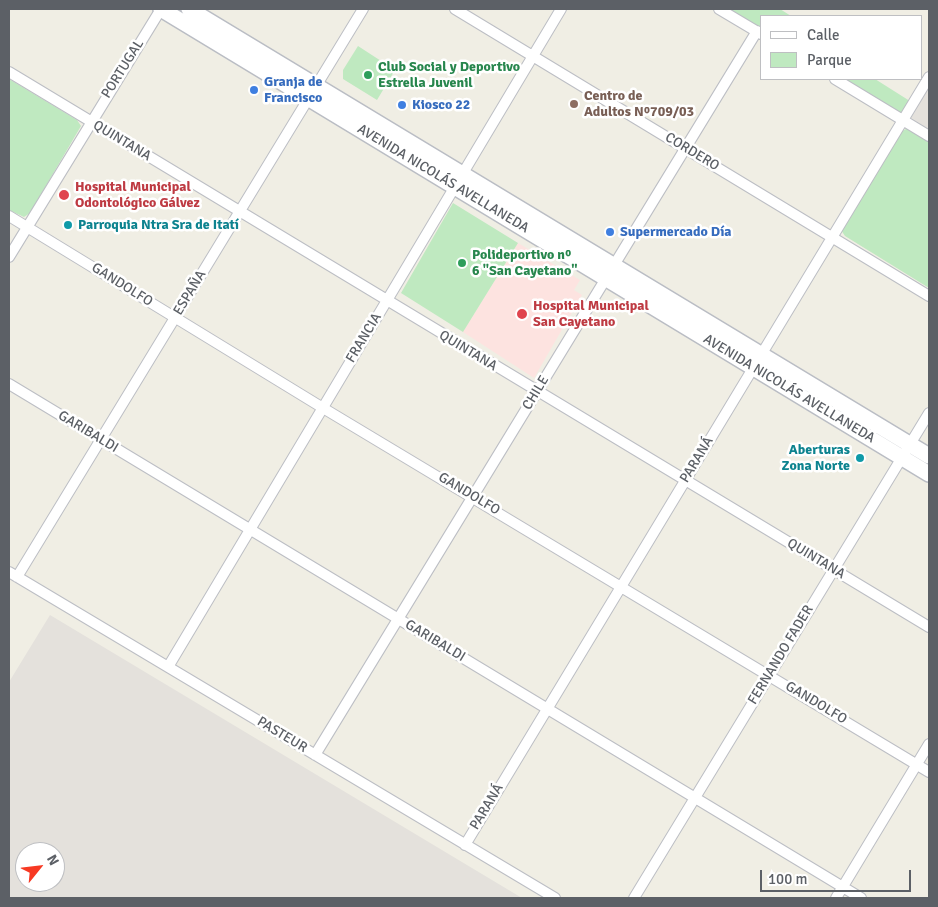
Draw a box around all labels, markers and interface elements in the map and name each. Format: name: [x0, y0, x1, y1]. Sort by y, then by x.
legend: [760, 15, 923, 80]
text: Calle: [807, 26, 840, 44]
street label: PORTUGAL: [98, 36, 148, 102]
text: Parque: [807, 51, 852, 69]
place label: Club Social y Deportivo Estrella Juvenil: [378, 59, 520, 92]
marker: Club Social y Deportivo Estrella Juvenil: [362, 69, 374, 81]
place label: Granja de Francisco: [264, 74, 322, 106]
marker: Granja de Francisco: [248, 84, 260, 96]
place label: Centro de Adultos Nº709/03: [584, 88, 694, 120]
place label: Kiosco 22: [412, 97, 470, 113]
marker: Centro de Adultos Nº709/03: [568, 98, 580, 110]
marker: Kiosco 22: [396, 99, 408, 111]
street label: QUINTANA: [90, 117, 154, 165]
street label: AVENIDA NICOLÁS AVELLANEDA: [354, 121, 532, 237]
street label: CORDERO: [662, 129, 722, 175]
place label: Hospital Municipal Odontológico Gálvez: [75, 179, 200, 212]
marker: Hospital Municipal Odontológico Gálvez: [57, 188, 71, 202]
place label: Parroquia Ntra Sra de Itatí: [78, 217, 239, 233]
marker: Parroquia Ntra Sra de Itatí: [62, 219, 74, 231]
place label: Supermercado Día: [620, 224, 732, 240]
marker: Supermercado Día: [604, 226, 616, 238]
place label: Polideportivo nº 6 "San Cayetano": [472, 247, 578, 280]
marker: Polideportivo nº 6 "San Cayetano": [456, 257, 468, 269]
street label: GANDOLFO: [88, 260, 156, 310]
street label: ESPAÑA: [170, 267, 210, 319]
place label: Hospital Municipal San Cayetano: [533, 298, 649, 331]
marker: Hospital Municipal San Cayetano: [515, 307, 529, 321]
street label: FRANCIA: [343, 310, 385, 366]
street label: QUINTANA: [436, 327, 500, 375]
street label: AVENIDA NICOLÁS AVELLANEDA: [700, 331, 878, 447]
street label: CHILE: [519, 373, 553, 413]
street label: GARIBALDI: [55, 407, 121, 457]
street label: PARANÁ: [677, 434, 717, 486]
place label: Aberturas Zona Norte: [782, 442, 850, 474]
marker: Aberturas Zona Norte: [854, 452, 866, 464]
street label: GANDOLFO: [435, 469, 503, 519]
street label: QUINTANA: [784, 535, 848, 583]
street label: FERNANDO FADER: [745, 602, 817, 708]
street label: GARIBALDI: [402, 616, 468, 666]
street label: GANDOLFO: [782, 678, 850, 728]
street label: PASTEUR: [254, 713, 310, 757]
street label: PARANÁ: [467, 781, 507, 833]
north arrow: [15, 842, 65, 892]
text: N: [43, 852, 62, 868]
scale bar: [763, 860, 914, 892]
text: 100 m: [768, 870, 808, 888]

